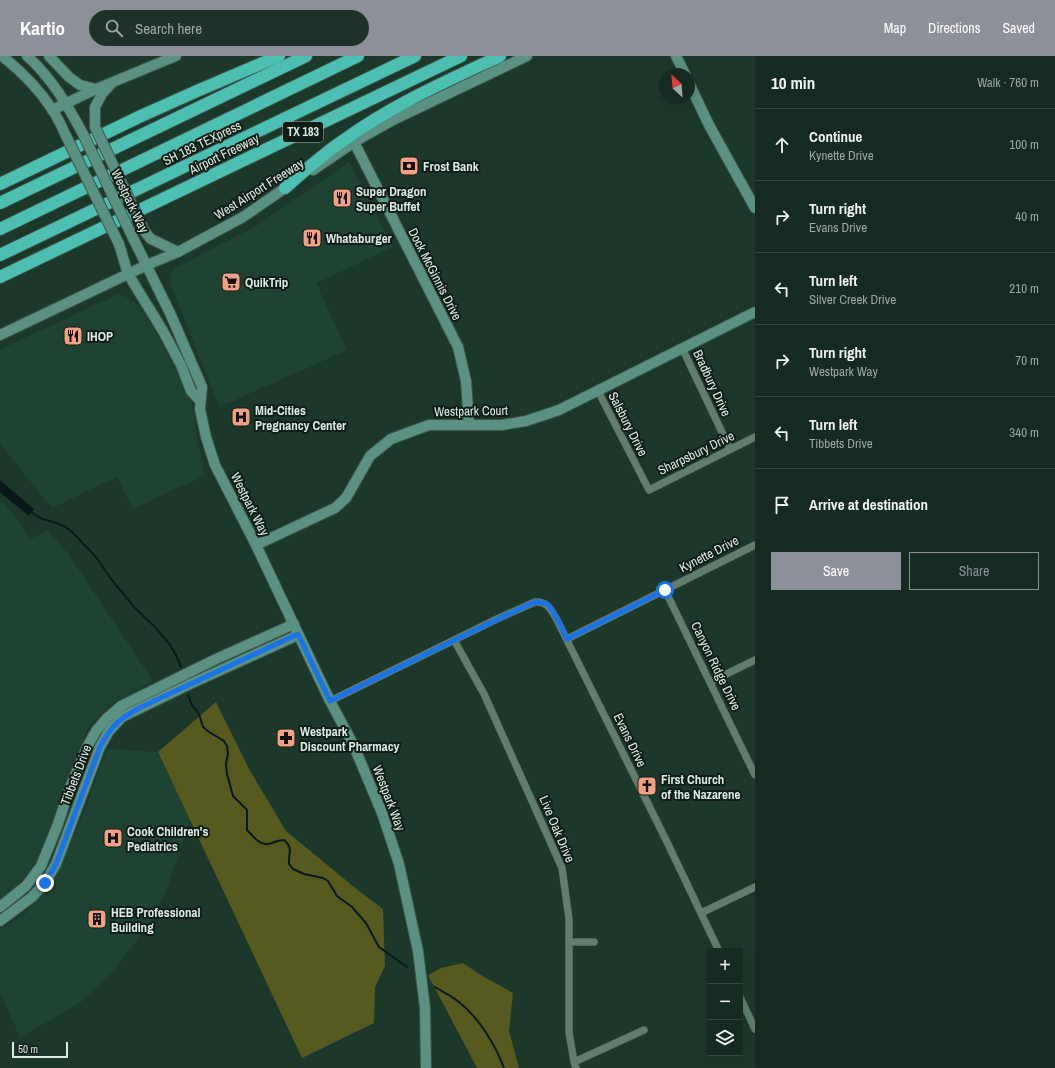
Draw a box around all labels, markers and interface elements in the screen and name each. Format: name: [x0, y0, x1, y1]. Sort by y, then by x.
search box: [89, 10, 369, 46]
text: Kartio: [20, 15, 65, 41]
icon: search: [103, 17, 125, 39]
text: Search here: [135, 18, 202, 39]
text: Map: [884, 19, 906, 37]
text: Directions: [928, 19, 980, 37]
text: Saved: [1002, 19, 1035, 37]
north arrow: [659, 68, 695, 104]
text: 10 min: [771, 71, 815, 94]
text: Walk · 760 m: [977, 74, 1039, 91]
street label: SH 183 TEXpress: [160, 117, 244, 169]
road number: TX 183: [283, 122, 323, 142]
text: Continue: [809, 126, 862, 147]
street label: Airport Freeway: [185, 129, 262, 179]
icon: ahead: [771, 134, 793, 156]
text: 100 m: [1009, 136, 1039, 153]
text: Kynette Drive: [809, 147, 874, 164]
street label: West Airport Freeway: [211, 154, 307, 223]
bank icon: Frost Bank: [398, 155, 420, 177]
place label: Frost Bank: [423, 158, 479, 175]
street label: Westpark Way: [107, 166, 153, 236]
place label: Super Dragon Super Buffet: [356, 183, 427, 215]
restaurant icon: Super Dragon Super Buffet: [331, 187, 353, 209]
text: Turn right: [809, 198, 866, 219]
icon: right: [771, 206, 793, 228]
text: 40 m: [1015, 208, 1039, 225]
text: Evans Drive: [809, 219, 867, 236]
street label: Dock McGinnis Drive: [404, 225, 466, 323]
restaurant icon: Whataburger: [301, 227, 323, 249]
place label: Whataburger: [326, 230, 393, 247]
text: Turn left: [809, 270, 857, 291]
supermarket icon: QuikTrip: [220, 271, 242, 293]
place label: QuikTrip: [245, 274, 288, 291]
icon: left: [771, 278, 793, 300]
text: 210 m: [1009, 280, 1039, 297]
text: Silver Creek Drive: [809, 291, 896, 308]
restaurant icon: IHOP: [62, 325, 84, 347]
place label: IHOP: [87, 328, 113, 345]
text: Turn right: [809, 342, 866, 363]
street label: Bradbury Drive: [689, 347, 735, 419]
icon: right: [771, 350, 793, 372]
text: 70 m: [1015, 352, 1039, 369]
text: Westpark Way: [809, 363, 878, 380]
street label: Salsbury Drive: [605, 389, 651, 459]
place label: Mid-Cities Pregnancy Center: [255, 402, 347, 434]
street label: Westpark Court: [434, 402, 508, 420]
hospital icon: Mid-Cities Pregnancy Center: [230, 406, 252, 428]
text: Turn left: [809, 414, 857, 435]
icon: left: [771, 422, 793, 444]
text: 340 m: [1009, 424, 1039, 441]
street label: Sharpsbury Drive: [655, 427, 737, 479]
text: Tibbets Drive: [809, 435, 873, 452]
street label: Westpark Way: [227, 470, 273, 539]
icon: arrive: [771, 494, 793, 516]
text: Arrive at destination: [809, 494, 928, 515]
street label: Kynette Drive: [676, 532, 742, 576]
button: Save: [771, 552, 901, 590]
button: Share: [909, 552, 1039, 590]
route start: [656, 581, 674, 599]
street label: Canyon Ridge Drive: [687, 619, 745, 713]
street label: Evans Drive: [610, 710, 650, 770]
place label: Westpark Discount Pharmacy: [300, 723, 400, 755]
pharmacy icon: Westpark Discount Pharmacy: [275, 727, 297, 749]
street label: Tibbets Drive: [57, 742, 95, 808]
street label: Westpark Way: [369, 763, 409, 834]
place label: First Church of the Nazarene: [661, 771, 740, 803]
church icon: First Church of the Nazarene: [636, 775, 658, 797]
street label: Live Oak Drive: [535, 793, 579, 865]
place label: Cook Children's Pediatrics: [127, 823, 208, 855]
hospital icon: Cook Children's Pediatrics: [102, 827, 124, 849]
route end: [36, 874, 54, 892]
place label: HEB Professional Building: [111, 904, 200, 936]
building icon: HEB Professional Building: [86, 908, 108, 930]
map controls: [707, 948, 743, 1056]
button: +: [707, 948, 743, 984]
button: −: [707, 984, 743, 1020]
button: layers: [707, 1020, 743, 1056]
scale bar: [12, 1040, 68, 1059]
text: 50 m: [18, 1042, 38, 1056]

